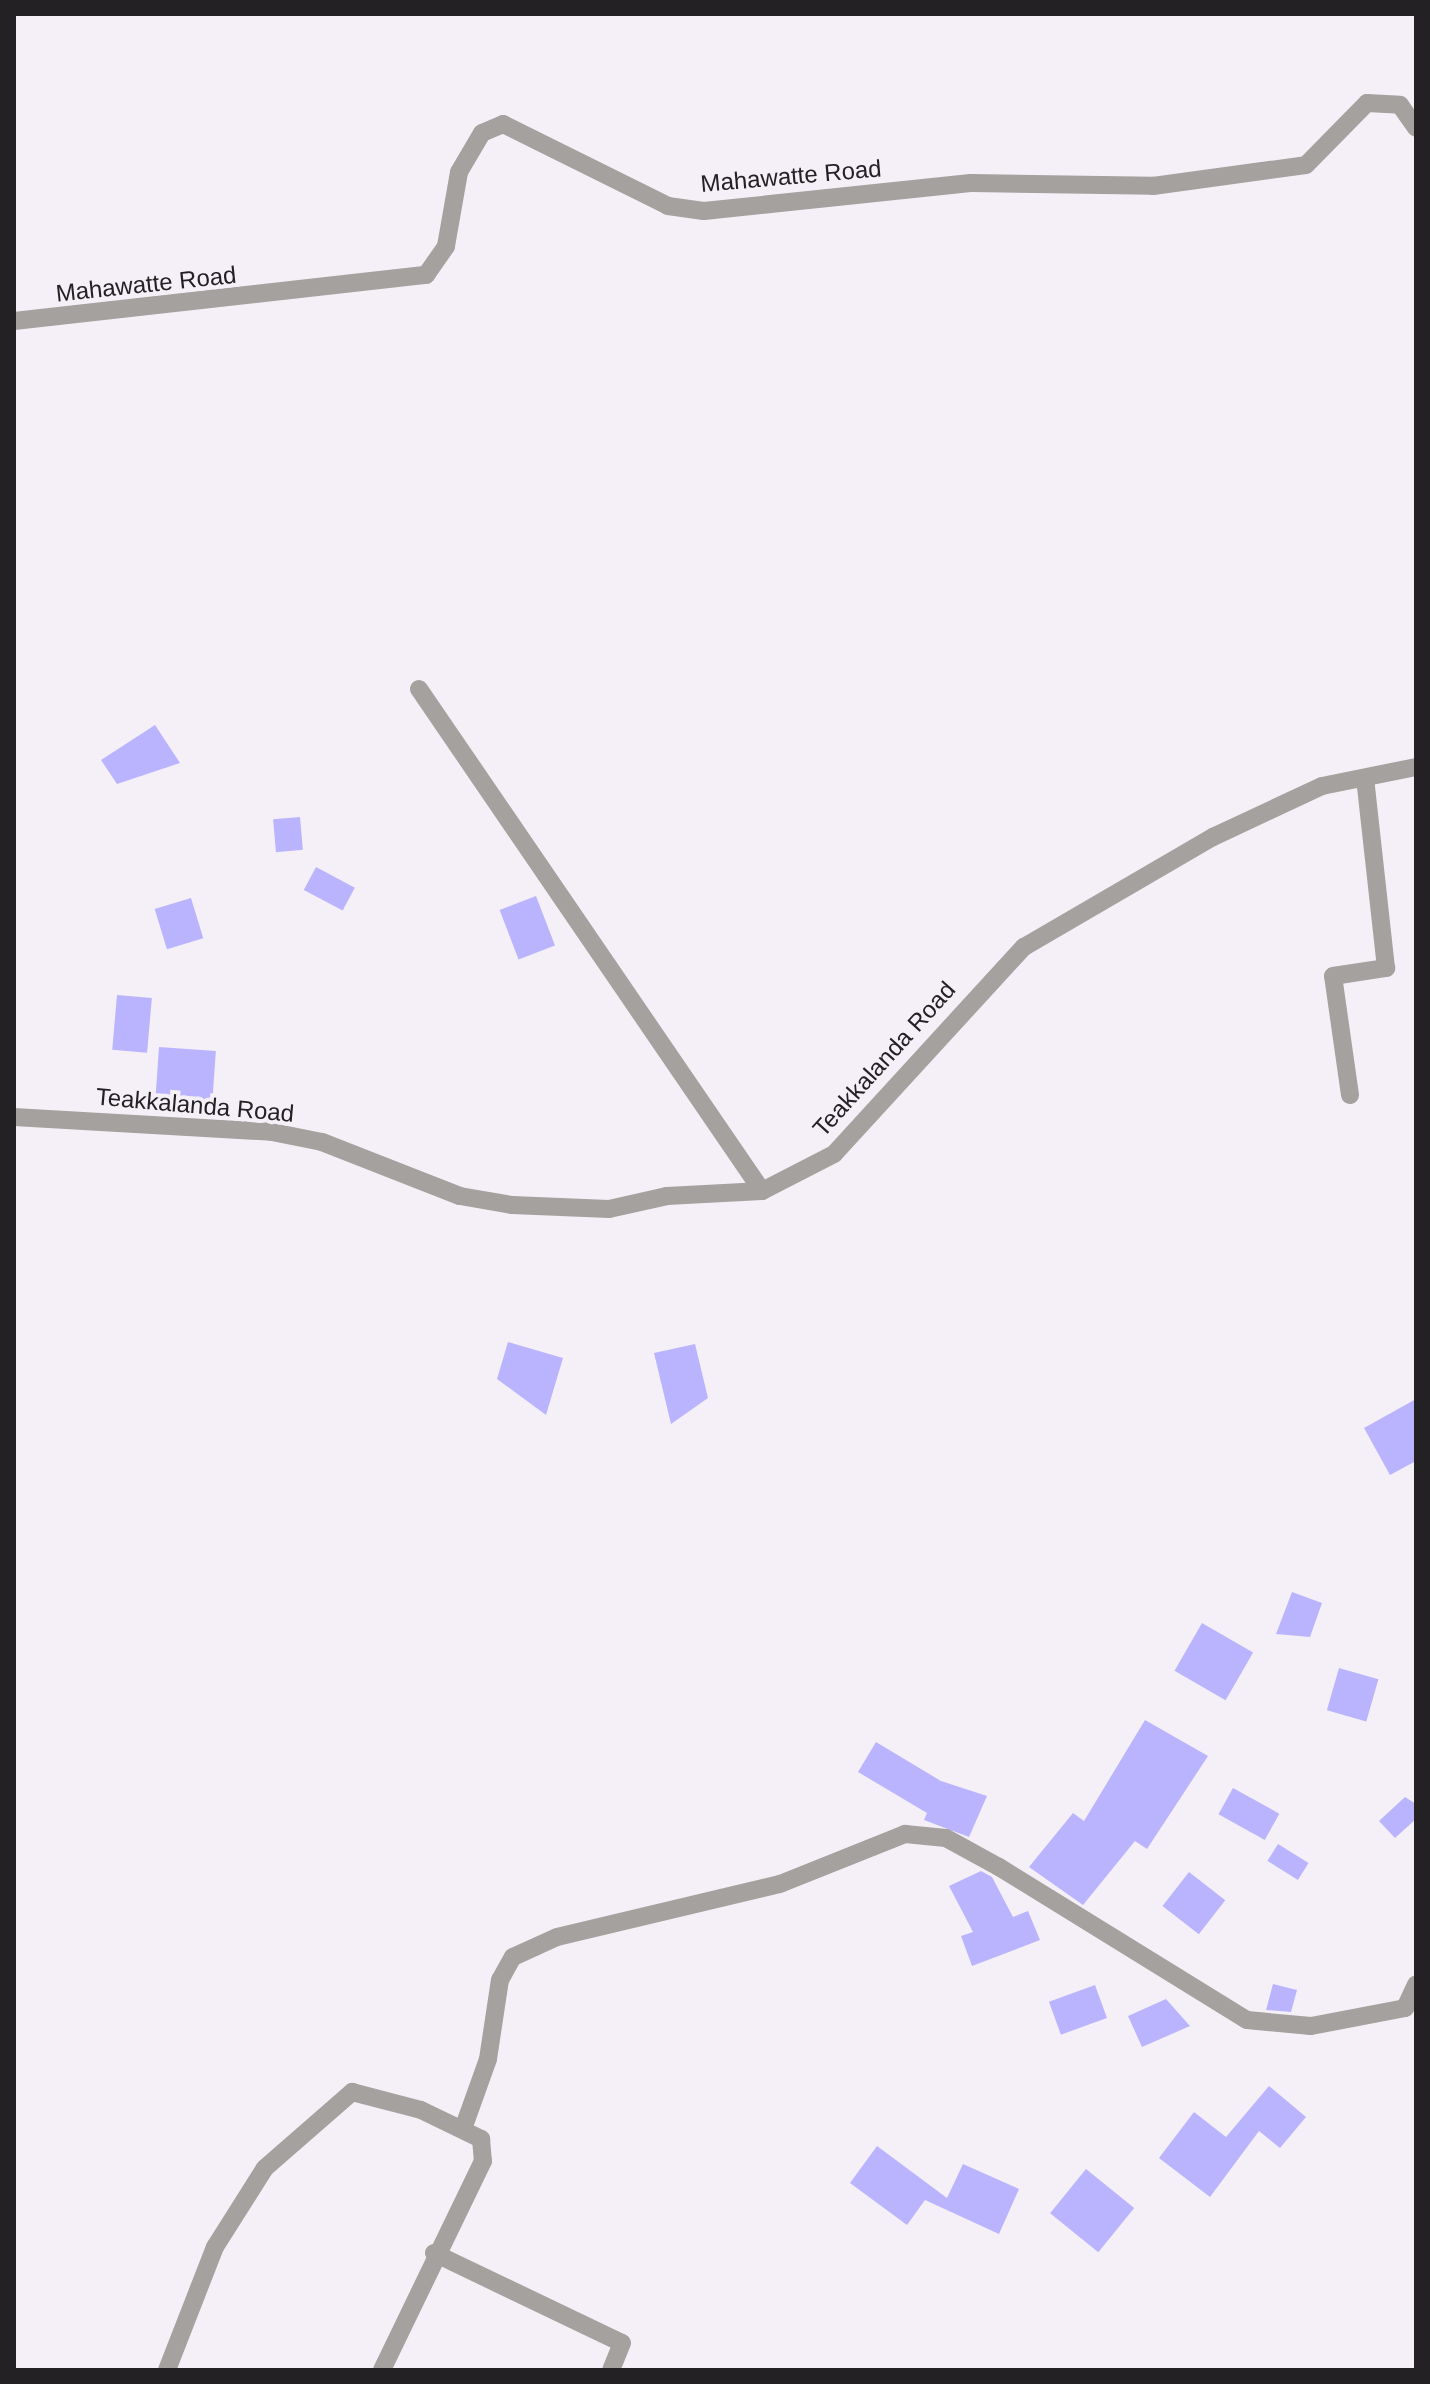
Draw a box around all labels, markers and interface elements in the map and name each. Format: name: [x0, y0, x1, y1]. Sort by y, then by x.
street label: Mahawatte Road: [699, 154, 883, 198]
street label: Mahawatte Road: [54, 260, 238, 308]
street label: Teakkalanda Road: [807, 975, 961, 1143]
street label: Teakkalanda Road: [95, 1082, 295, 1128]

